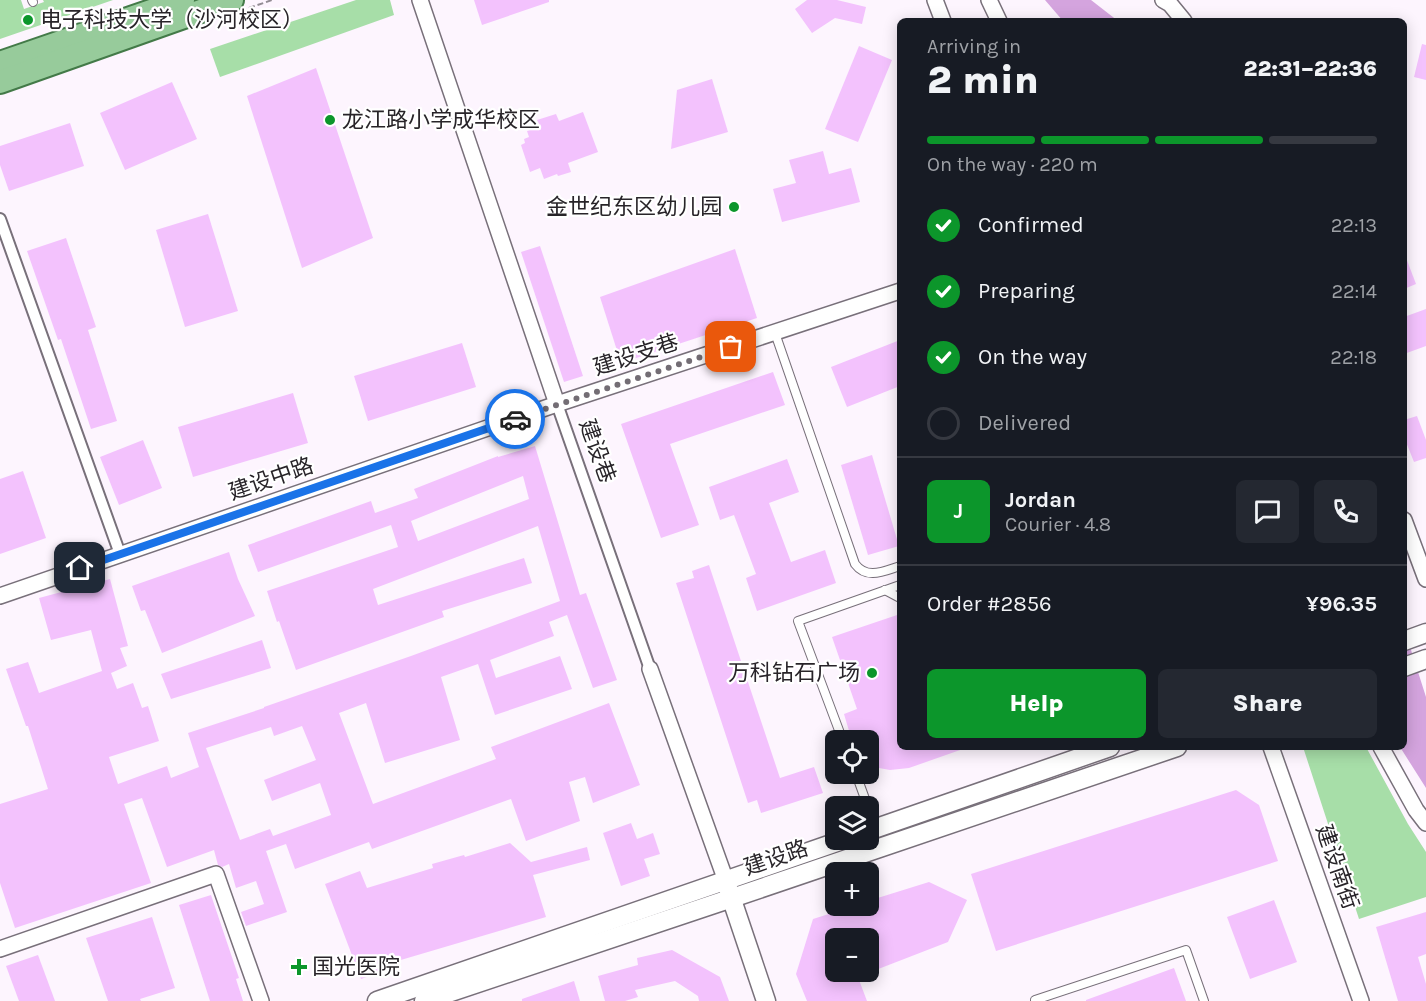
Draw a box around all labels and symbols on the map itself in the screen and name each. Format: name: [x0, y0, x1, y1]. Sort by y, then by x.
place label: 电子科技大学（沙河校区）: [40, 7, 304, 33]
marker: 电子科技大学（沙河校区）: [21, 13, 35, 27]
place label: 龙江路小学成华校区: [342, 107, 540, 133]
marker: 龙江路小学成华校区: [323, 113, 337, 127]
place label: 金世纪东区幼儿园: [546, 194, 722, 220]
marker: 金世纪东区幼儿园: [727, 200, 741, 214]
pin: [705, 321, 756, 372]
street label: 建设支巷: [590, 329, 682, 381]
courier: [485, 389, 545, 449]
street label: 建设巷: [573, 416, 621, 486]
street label: 建设中路: [225, 452, 317, 506]
pin: [54, 542, 105, 593]
place label: 万科钻石广场: [728, 660, 860, 686]
marker: 万科钻石广场: [865, 666, 879, 680]
street label: 建设南街: [1310, 821, 1364, 913]
street label: 建设路: [741, 835, 811, 881]
place label: 国光医院: [312, 954, 400, 980]
marker: 国光医院: [290, 958, 308, 976]

